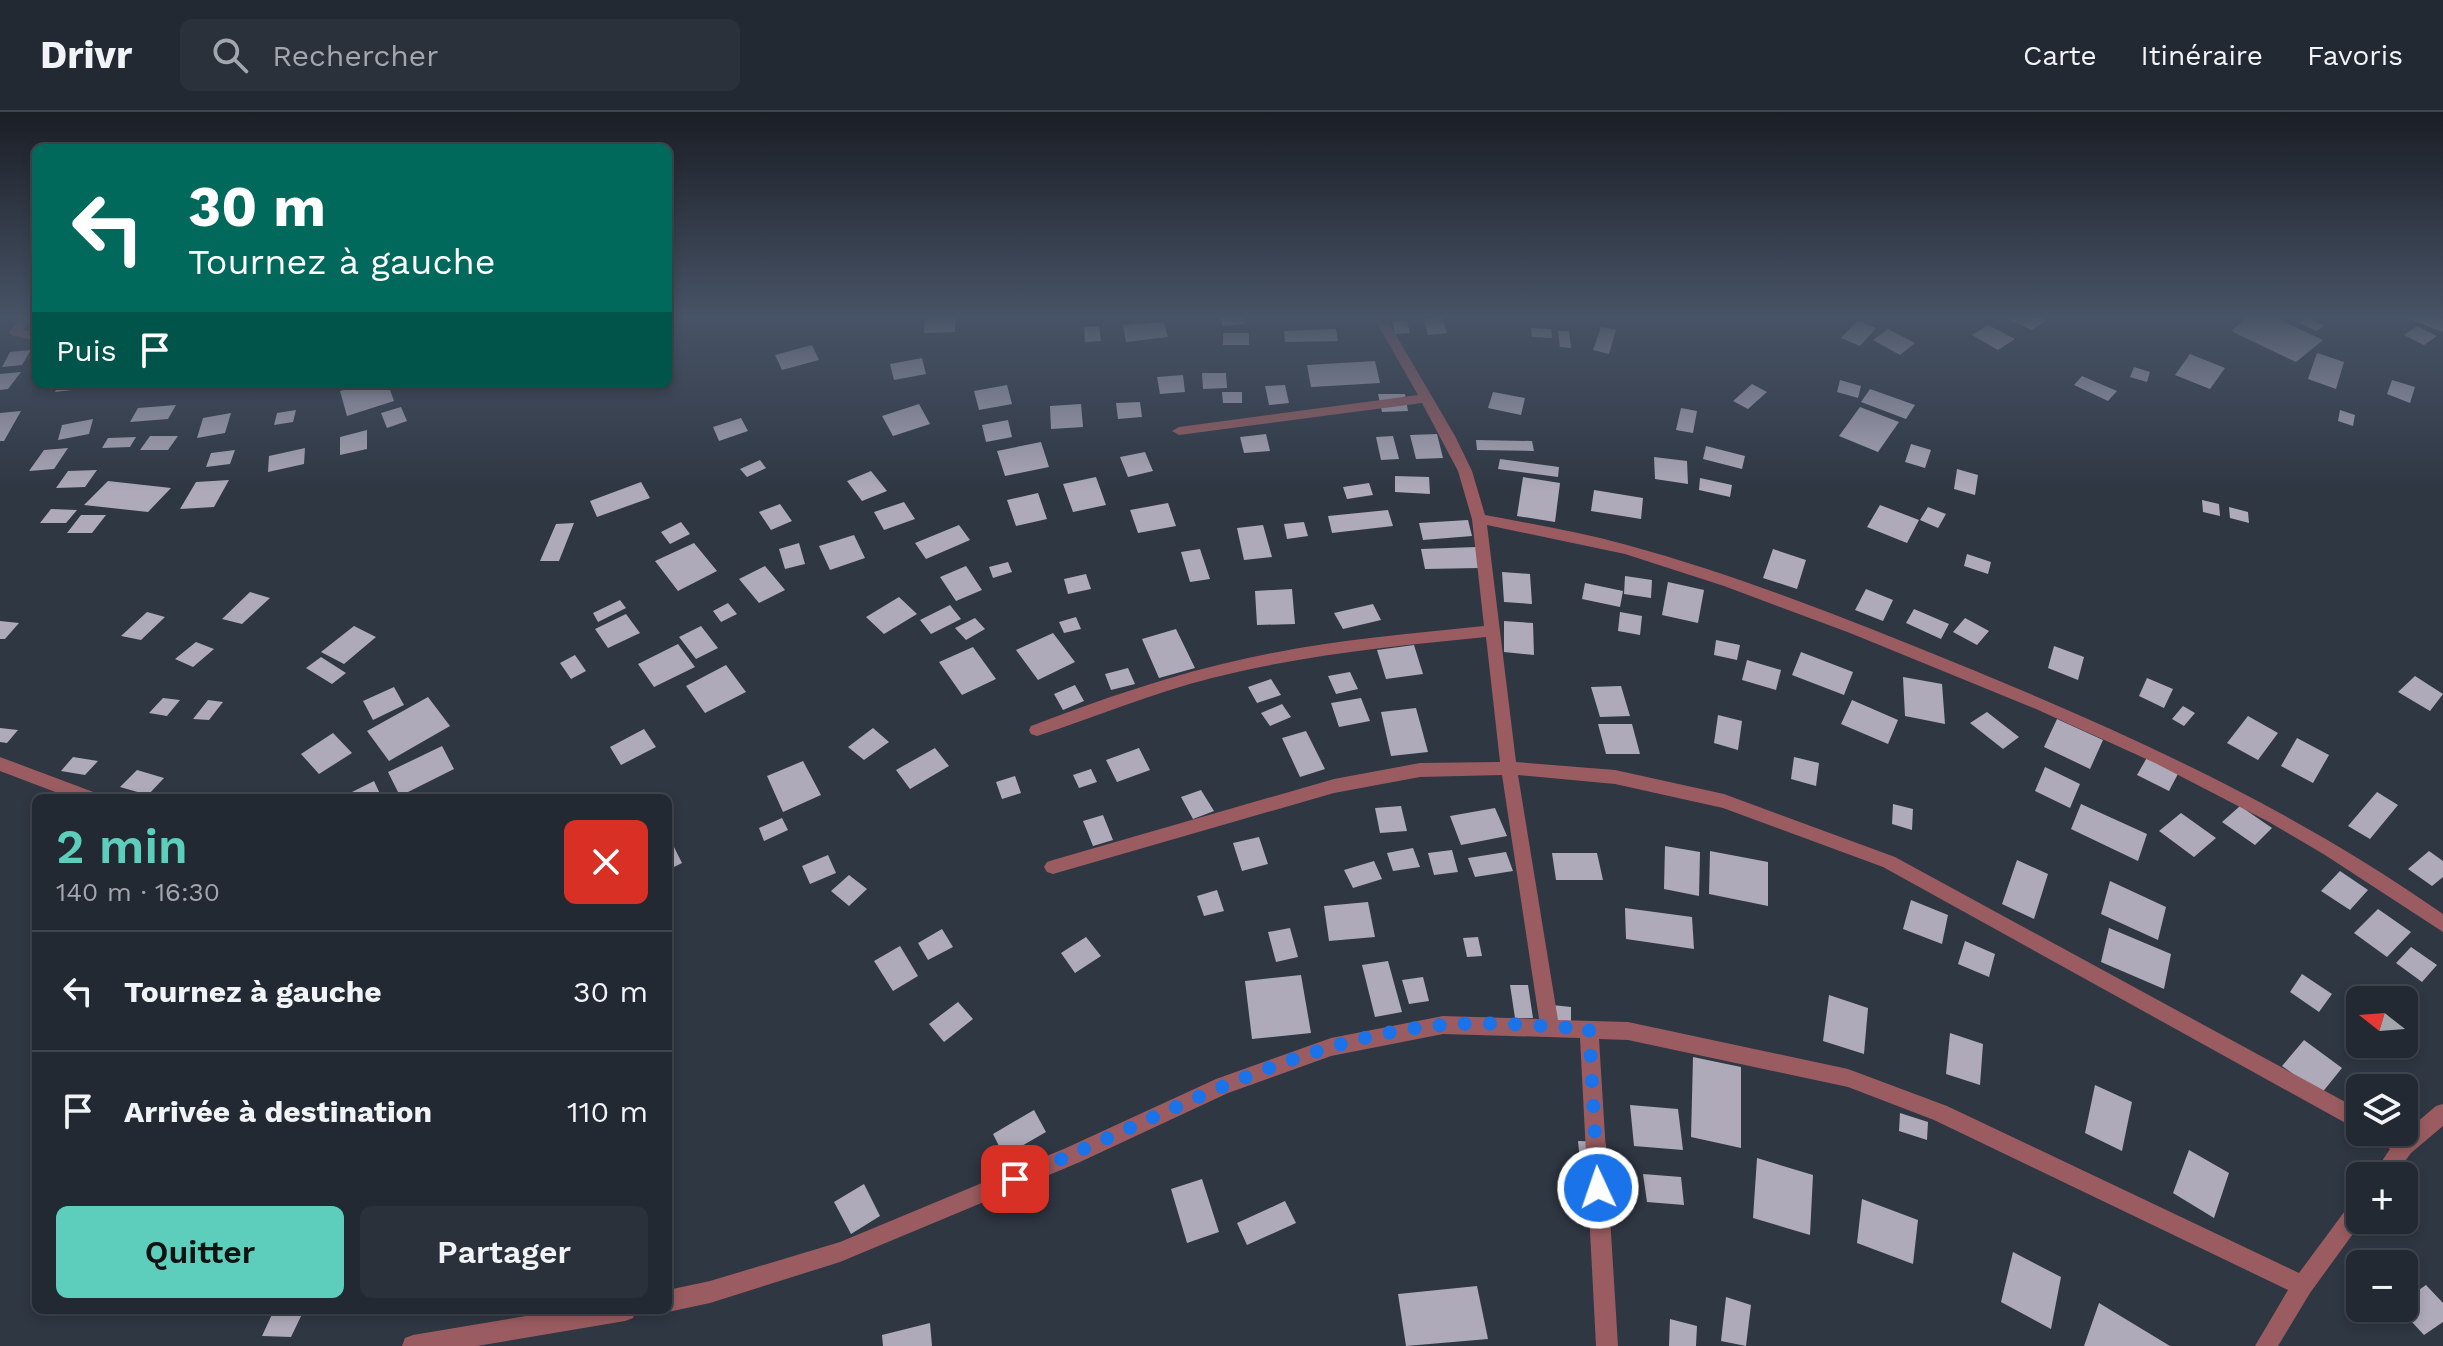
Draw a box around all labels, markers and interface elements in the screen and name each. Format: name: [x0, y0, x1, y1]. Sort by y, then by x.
search box: [180, 19, 740, 91]
text: Drivr: [40, 33, 132, 77]
icon: search: [208, 33, 252, 77]
text: Rechercher: [272, 38, 438, 73]
text: Carte: [2023, 39, 2097, 72]
text: Itinéraire: [2141, 39, 2263, 72]
text: Favoris: [2307, 39, 2403, 72]
text: 30 m: [188, 174, 326, 240]
icon: left: [56, 176, 160, 280]
text: Tournez à gauche: [188, 241, 496, 283]
icon: arrive: [133, 328, 177, 372]
text: Puis: [56, 333, 117, 368]
text: 2 min: [56, 818, 188, 875]
button: close: [564, 820, 648, 904]
text: 140 m · 16:30: [56, 877, 220, 907]
icon: left: [56, 969, 100, 1013]
text: Tournez à gauche: [124, 974, 382, 1009]
text: 30 m: [573, 974, 648, 1009]
north arrow: [2346, 986, 2418, 1058]
map controls: [2346, 986, 2418, 1322]
button: layers: [2346, 1074, 2418, 1146]
icon: arrive: [56, 1089, 100, 1133]
text: Arrivée à destination: [124, 1094, 432, 1129]
text: 110 m: [567, 1094, 648, 1129]
pin: [981, 1145, 1049, 1213]
position arrow: [1556, 1146, 1640, 1230]
icon: arrive: [993, 1157, 1037, 1201]
button: +: [2346, 1162, 2418, 1234]
button: Quitter: [56, 1206, 344, 1298]
button: Partager: [360, 1206, 648, 1298]
button: −: [2346, 1250, 2418, 1322]

